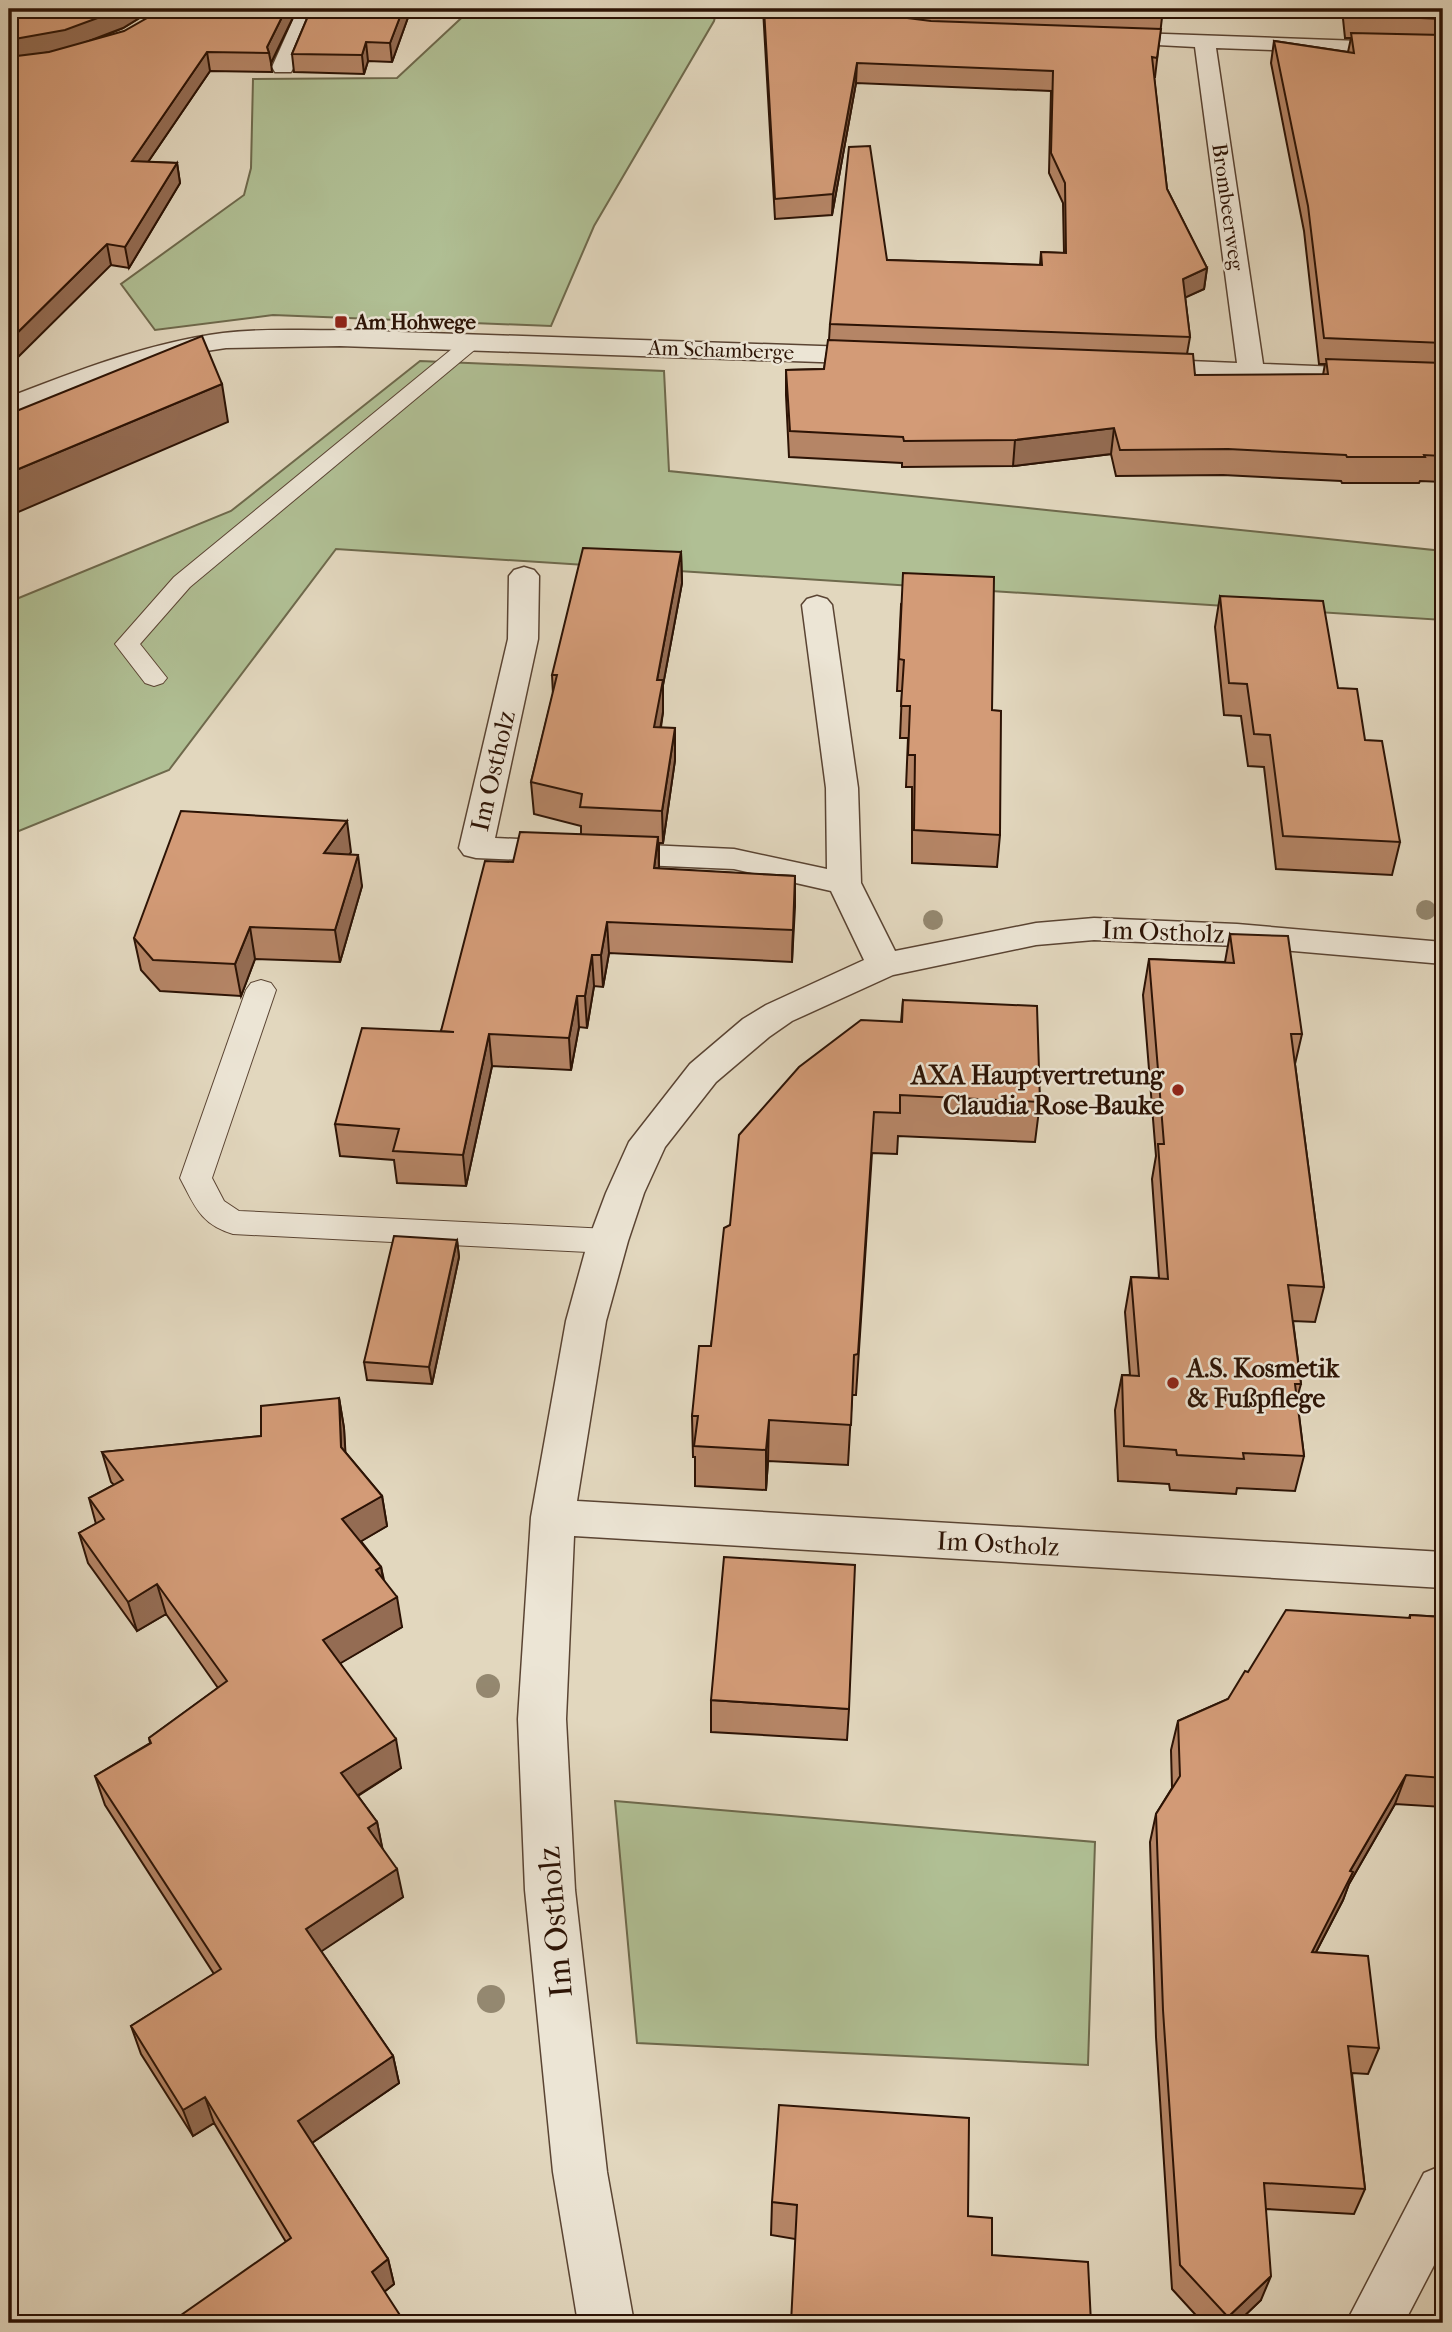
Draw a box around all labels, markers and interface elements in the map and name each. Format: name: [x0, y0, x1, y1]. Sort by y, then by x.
street label: Brombeerweg: [1207, 142, 1249, 273]
place label: Am Hohwege: [353, 310, 477, 334]
marker: Am Hohwege: [333, 314, 349, 330]
street label: Am Schamberge: [646, 335, 795, 365]
street label: Im Ostholz: [464, 708, 522, 834]
street label: Im Ostholz: [1101, 914, 1225, 950]
place label: AXA Hauptvertretung Claudia Rose-Bauke: [909, 1060, 1165, 1121]
marker: AXA Hauptvertretung Claudia Rose-Bauke: [1170, 1082, 1186, 1098]
place label: A.S. Kosmetik & Fußpflege: [1185, 1353, 1341, 1414]
marker: A.S. Kosmetik & Fußpflege: [1165, 1375, 1181, 1391]
street label: Im Ostholz: [936, 1525, 1060, 1563]
street label: Im Ostholz: [530, 1845, 580, 1999]

